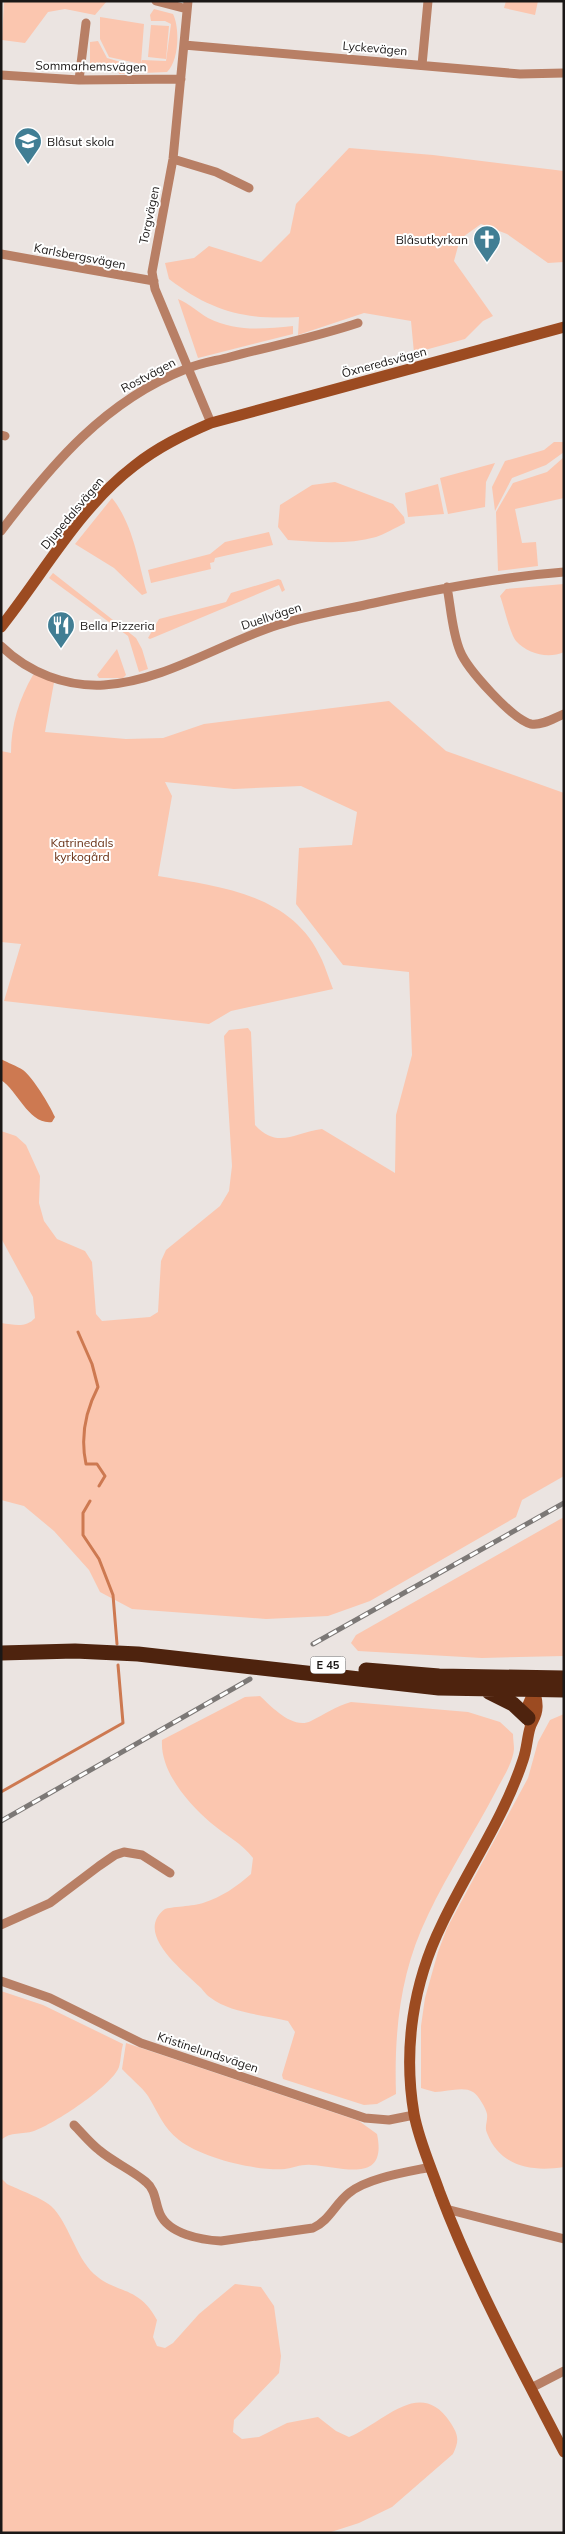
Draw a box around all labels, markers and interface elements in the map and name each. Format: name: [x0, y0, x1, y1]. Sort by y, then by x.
street label: Lyckevägen: [342, 38, 408, 58]
street label: Sommarhemsvägen: [35, 58, 147, 74]
school or university icon: Blåsut skola: [13, 126, 43, 165]
place label: Blåsut skola: [47, 134, 114, 149]
street label: Torgvägen: [136, 185, 162, 245]
church icon: Blåsutkyrkan: [472, 224, 502, 263]
place label: Blåsutkyrkan: [396, 232, 468, 247]
street label: Karlsbergsvägen: [33, 240, 127, 272]
street label: Öxneredsvägen: [340, 343, 428, 381]
street label: Rostvägen: [118, 354, 178, 396]
street label: Djupedalsvägen: [37, 474, 107, 552]
street label: Duellvägen: [239, 599, 303, 633]
restaurant icon: Bella Pizzeria: [46, 610, 76, 649]
place label: Bella Pizzeria: [80, 618, 155, 633]
park label: Katrinedals kyrkogård: [51, 835, 114, 864]
road number: E 45: [310, 1656, 346, 1674]
street label: Kristinelundsvägen: [155, 2029, 261, 2075]

